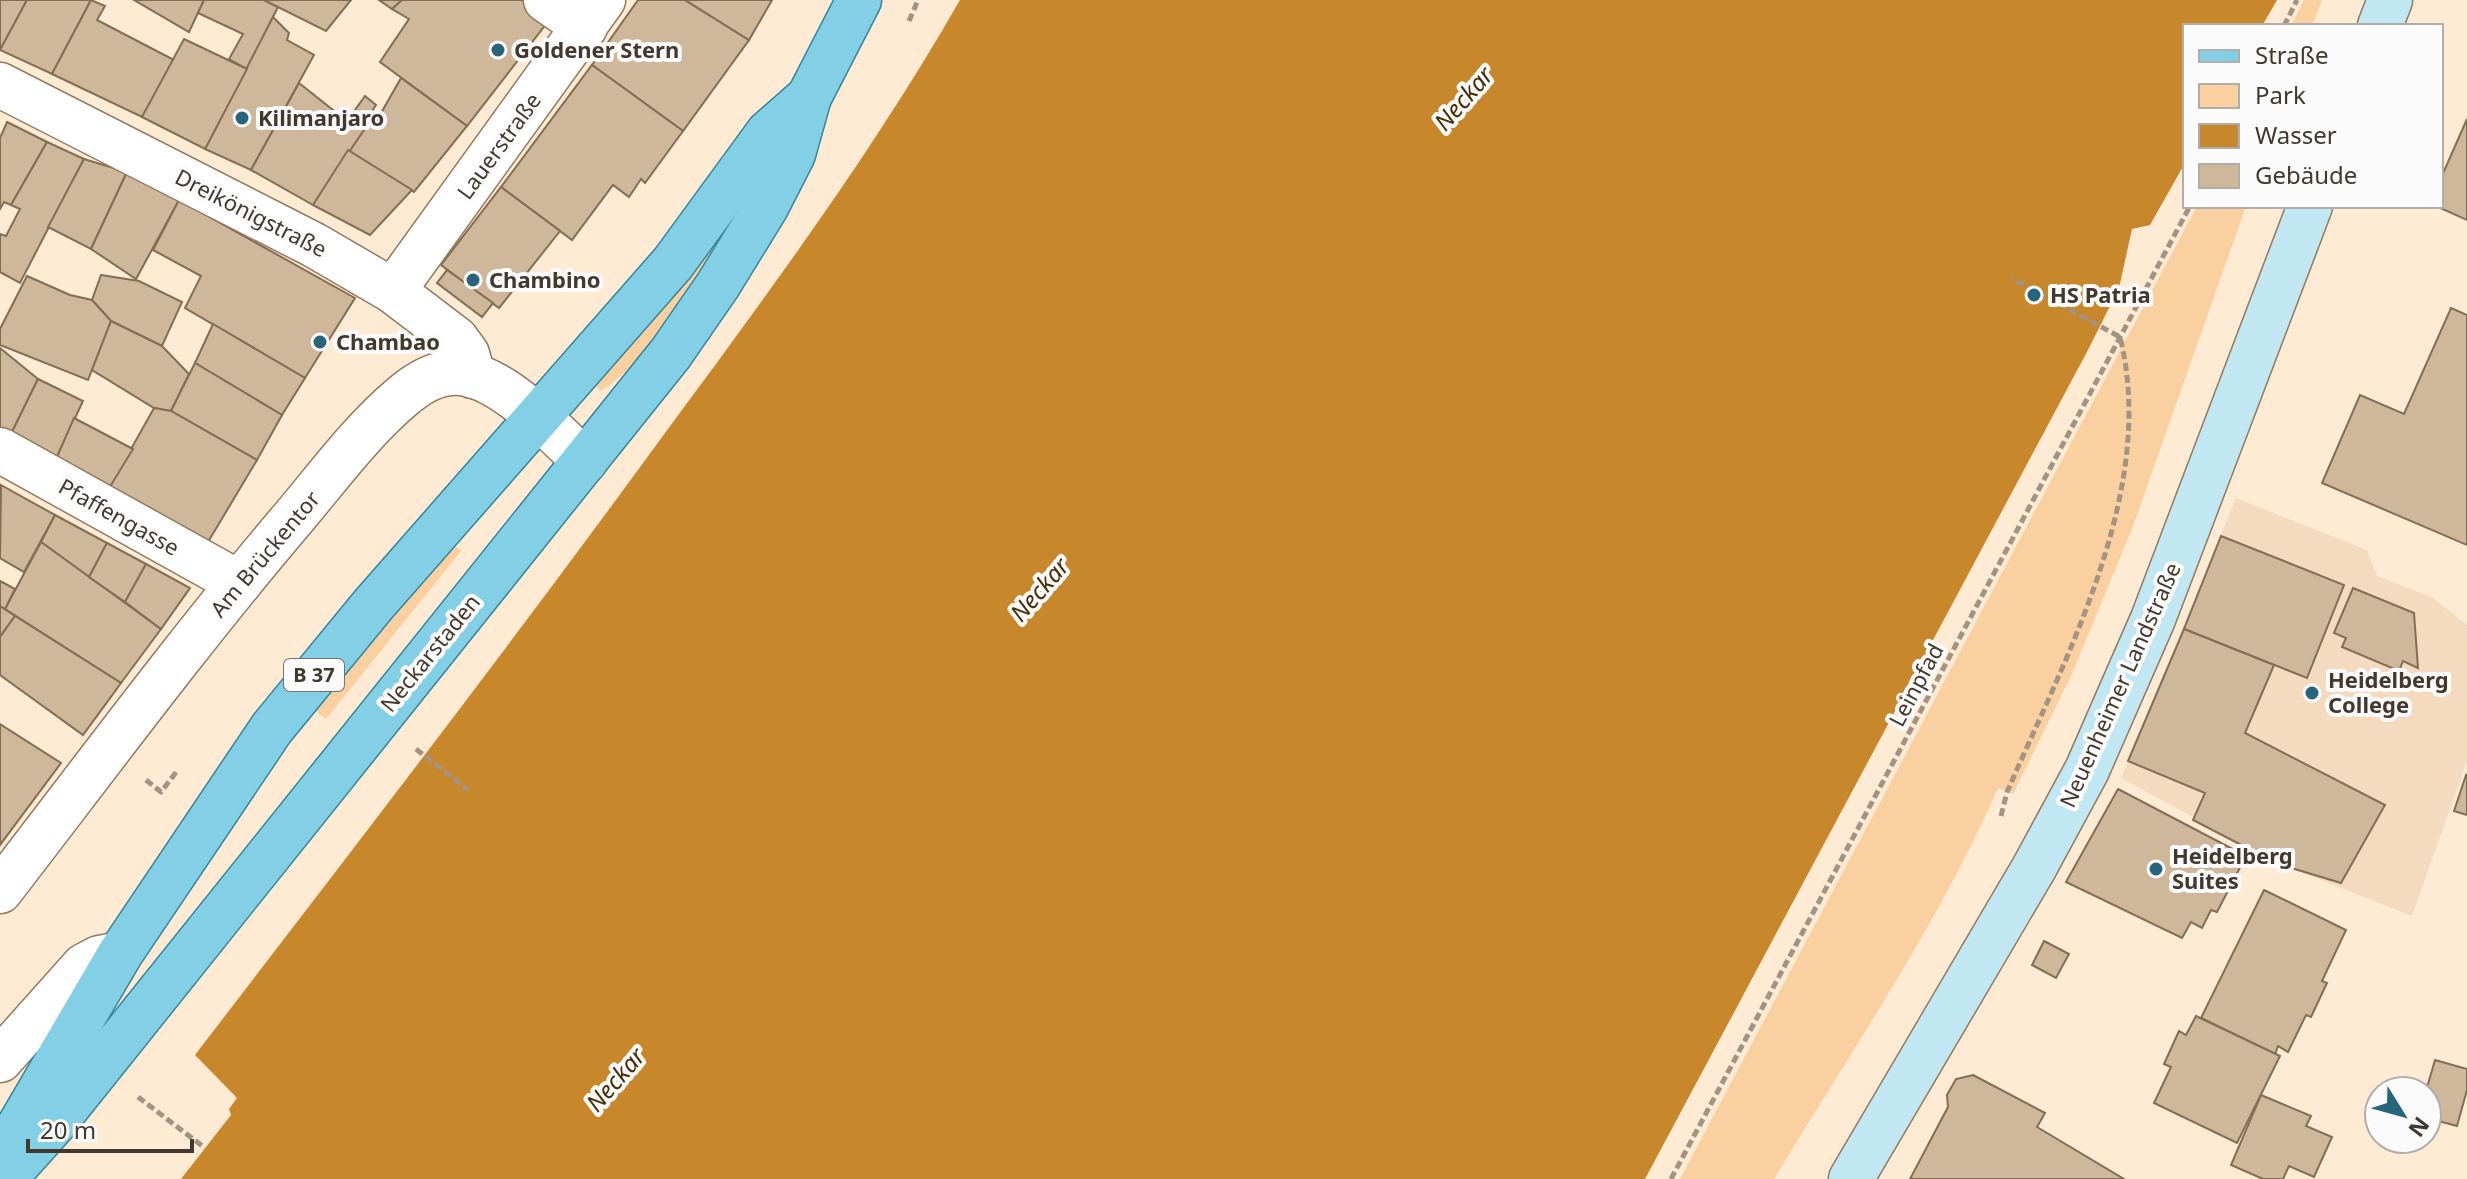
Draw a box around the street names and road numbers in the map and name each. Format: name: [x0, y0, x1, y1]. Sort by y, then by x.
street label: Lauerstraße: [449, 86, 547, 205]
street label: Dreikönigstraße: [171, 161, 332, 263]
street label: Pfaffengasse: [54, 471, 185, 562]
street label: Am Brückentor: [203, 484, 326, 623]
street label: Neuenheimer Landstraße: [2052, 557, 2187, 812]
street label: Neckarstaden: [372, 587, 486, 717]
street label: Leinpfad: [1881, 638, 1950, 731]
road number: B 37: [284, 659, 344, 691]

